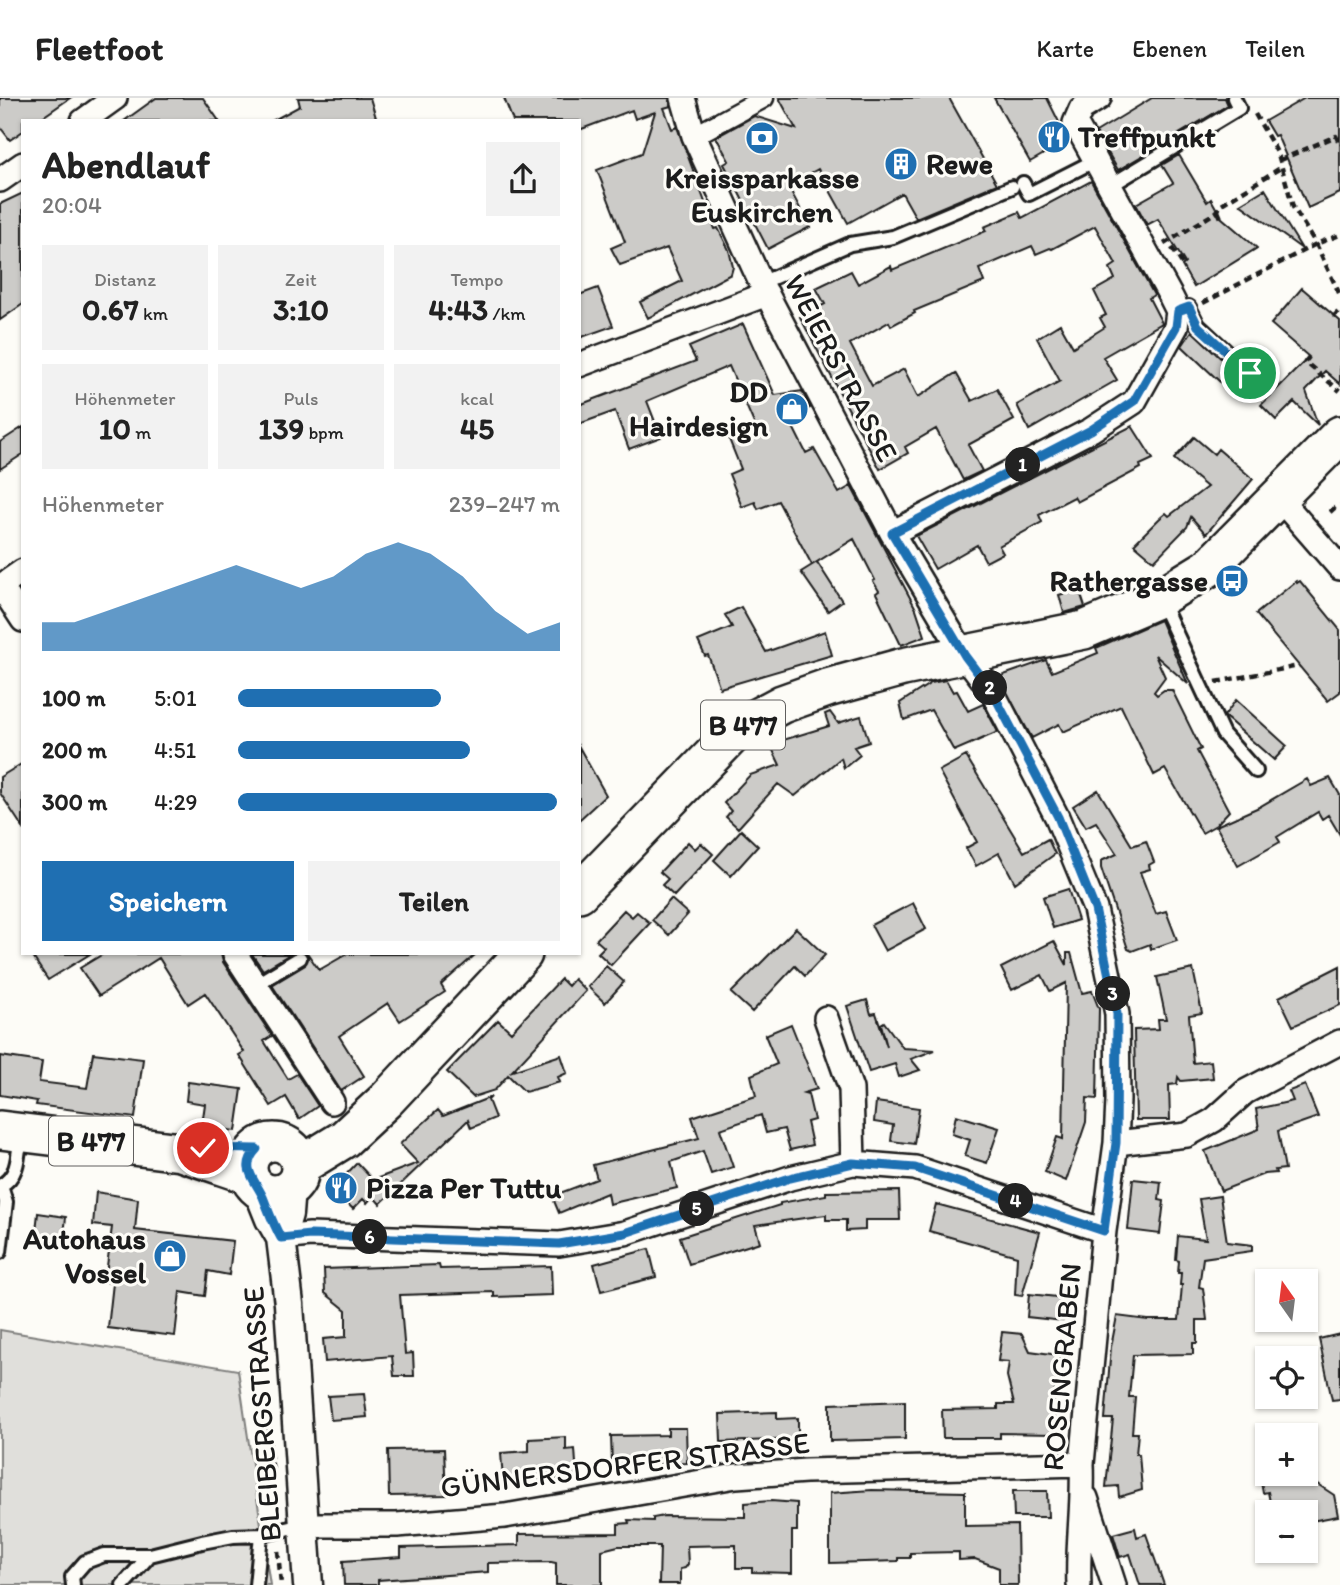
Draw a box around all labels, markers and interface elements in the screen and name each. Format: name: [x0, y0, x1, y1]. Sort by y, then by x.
text: Fleetfoot: [35, 29, 163, 68]
text: Karte: [1036, 34, 1094, 63]
text: Ebenen: [1132, 34, 1207, 63]
text: Teilen: [1245, 34, 1305, 63]
restaurant icon: Treffpunkt: [1035, 118, 1073, 156]
place label: Treffpunkt: [1077, 118, 1216, 155]
bank icon: Kreissparkasse Euskirchen: [743, 119, 781, 157]
text: Abendlauf: [42, 142, 210, 188]
button: share: [486, 142, 560, 216]
building icon: Rewe: [882, 145, 920, 183]
place label: Rewe: [926, 145, 993, 182]
place label: Kreissparkasse Euskirchen: [665, 159, 859, 230]
text: 20:04: [42, 191, 102, 219]
text: Distanz: [94, 268, 156, 291]
text: Zeit: [285, 268, 317, 291]
text: Tempo: [451, 268, 503, 291]
street label: WEIERSTRASSE: [776, 268, 906, 468]
text: 0.67: [82, 291, 139, 328]
text: 3:10: [273, 291, 329, 328]
text: 4:43: [428, 291, 488, 328]
text: km: [139, 302, 168, 325]
text: /km: [488, 302, 526, 325]
pin: [1220, 343, 1280, 403]
icon: arrive: [1231, 354, 1269, 392]
place label: DD Hairdesign: [629, 373, 769, 444]
text: Höhenmeter: [75, 387, 175, 410]
text: Puls: [283, 387, 319, 410]
text: kcal: [460, 387, 494, 410]
shop icon: DD Hairdesign: [773, 390, 811, 428]
text: 10: [99, 410, 131, 447]
text: 139: [258, 410, 304, 447]
text: 45: [460, 410, 494, 447]
text: m: [131, 421, 151, 444]
text: bpm: [304, 421, 344, 444]
pin: 1: [1006, 448, 1040, 482]
text: 1: [1018, 453, 1027, 476]
text: Höhenmeter: [42, 490, 164, 518]
text: 239–247 m: [449, 490, 560, 518]
place label: Rathergasse: [1050, 562, 1208, 599]
bus stop icon: Rathergasse: [1213, 562, 1251, 600]
pin: 2: [972, 670, 1007, 706]
text: 2: [985, 676, 995, 699]
text: 100 m: [42, 684, 106, 712]
text: 5:01: [154, 684, 197, 712]
road number: B 477: [701, 700, 785, 750]
text: 200 m: [42, 736, 107, 764]
text: 4:51: [154, 736, 196, 764]
text: 300 m: [42, 788, 107, 816]
text: 4:29: [154, 788, 198, 816]
button: Speichern: [42, 861, 294, 941]
button: Teilen: [308, 861, 560, 941]
pin: 3: [1096, 976, 1130, 1012]
text: 3: [1107, 982, 1118, 1005]
road number: B 477: [49, 1116, 133, 1166]
pin: [173, 1118, 233, 1178]
icon: check: [184, 1129, 222, 1167]
restaurant icon: Pizza Per Tuttu: [322, 1169, 360, 1207]
place label: Pizza Per Tuttu: [366, 1169, 562, 1206]
pin: 4: [998, 1184, 1034, 1218]
text: 4: [1010, 1189, 1021, 1212]
pin: 5: [680, 1192, 714, 1226]
text: 5: [692, 1197, 701, 1220]
place label: Autohaus Vossel: [22, 1220, 146, 1291]
pin: 6: [352, 1220, 388, 1254]
text: 6: [364, 1225, 375, 1248]
shop icon: Autohaus Vossel: [151, 1237, 189, 1275]
street label: ROSENGRABEN: [1034, 1261, 1089, 1473]
north arrow: [1255, 1269, 1318, 1332]
map controls: [1255, 1269, 1318, 1563]
street label: BLEIBERGSTRASSE: [234, 1285, 289, 1543]
button: locate: [1255, 1346, 1318, 1409]
button: +: [1255, 1423, 1318, 1486]
street label: GÜNNERSDORFER STRASSE: [438, 1424, 812, 1506]
button: −: [1255, 1500, 1318, 1563]

